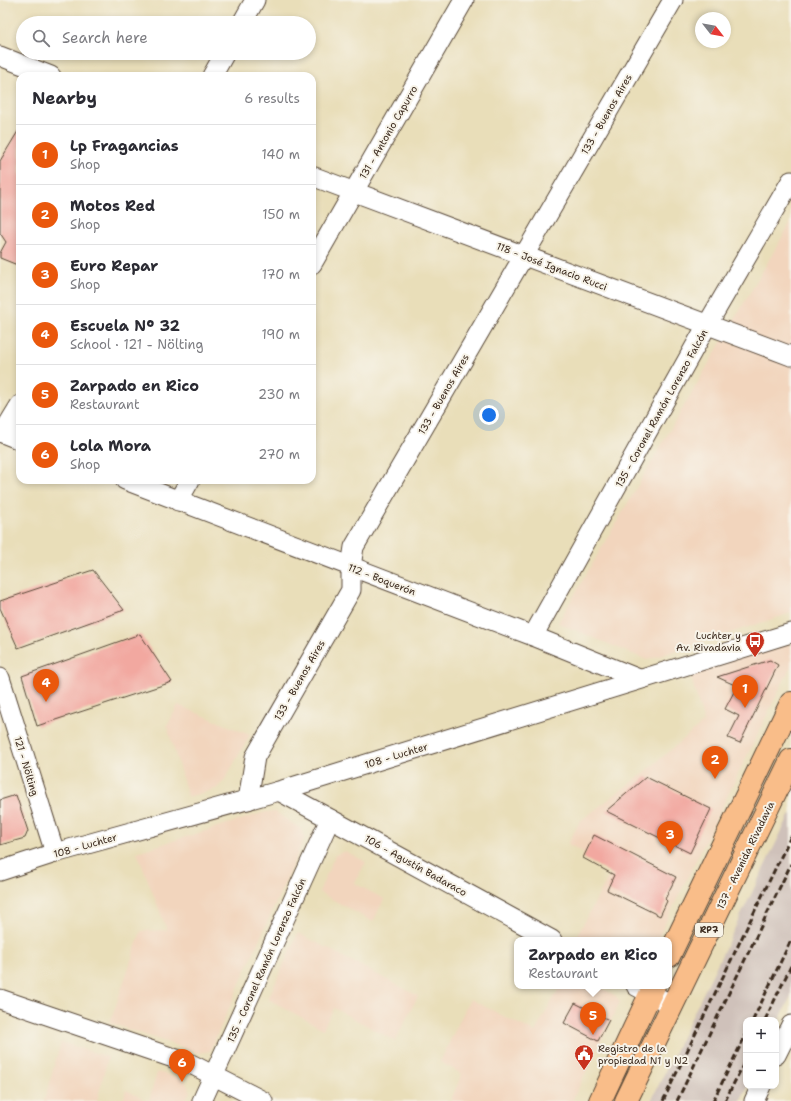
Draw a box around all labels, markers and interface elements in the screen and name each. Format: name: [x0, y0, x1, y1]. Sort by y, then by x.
north arrow: [695, 12, 731, 48]
search box: [16, 16, 316, 60]
icon: search: [30, 27, 52, 49]
text: Search here: [62, 28, 148, 48]
street label: 133 - Buenos Aires: [578, 72, 635, 157]
street label: 131 - Antonio Capurro: [356, 83, 420, 181]
text: Nearby: [32, 87, 97, 109]
text: 6 results: [244, 90, 300, 107]
text: Lp Fragancias: [70, 136, 179, 156]
text: 1: [42, 146, 48, 163]
text: 140 m: [261, 146, 300, 163]
text: Shop: [70, 156, 100, 173]
text: Motos Red: [70, 196, 155, 216]
text: 2: [40, 206, 50, 223]
text: 150 m: [262, 206, 300, 223]
text: Shop: [70, 216, 100, 233]
street label: 118 - José Ignacio Rucci: [495, 239, 609, 294]
text: Euro Repar: [70, 256, 158, 276]
text: 3: [40, 266, 50, 283]
text: 170 m: [262, 266, 300, 283]
text: Shop: [70, 276, 100, 293]
text: Escuela Nº 32: [70, 316, 180, 336]
text: 4: [40, 326, 50, 343]
text: 190 m: [261, 326, 300, 343]
street label: 135 - Coronel Ramón Lorenzo Falcón: [612, 327, 710, 489]
text: School · 121 - Nölting: [70, 336, 203, 353]
street label: 133 - Buenos Aires: [415, 352, 472, 437]
text: Zarpado en Rico: [70, 376, 199, 396]
text: 5: [41, 386, 49, 403]
text: 230 m: [258, 386, 300, 403]
text: Restaurant: [70, 396, 140, 413]
your location: [479, 405, 499, 425]
text: Lola Mora: [70, 436, 151, 456]
text: 6: [40, 446, 50, 463]
text: 270 m: [258, 446, 300, 463]
text: Shop: [70, 456, 100, 473]
street label: 112 - Boquerón: [346, 561, 417, 598]
place label: Luchter y Av. Rivadavia: [676, 629, 742, 654]
bus stop icon: Luchter y Av. Rivadavia: [744, 630, 766, 658]
street label: 133 - Buenos Aires: [271, 638, 328, 723]
pin: 4: [33, 669, 59, 702]
pin: 1: [732, 675, 758, 708]
street label: 121 - Nölting: [11, 735, 42, 797]
street label: 108 - Luchter: [363, 740, 430, 771]
pin: 2: [702, 746, 728, 779]
street label: 137 - Avenida Rivadavia: [714, 798, 778, 911]
pin: 3: [657, 821, 683, 854]
street label: 108 - Luchter: [52, 830, 119, 861]
street label: 106 - Agustín Badaraco: [362, 832, 469, 899]
street label: 135 - Coronel Ramón Lorenzo Falcón: [224, 876, 309, 1044]
road number: RP7: [695, 923, 723, 937]
popup: [514, 937, 672, 989]
text: Zarpado en Rico: [528, 945, 658, 965]
text: Restaurant: [528, 965, 598, 982]
pin: 5: [580, 1002, 606, 1035]
map controls: [743, 1017, 779, 1089]
button: +: [743, 1017, 779, 1053]
place label: Registro de la propiedad N1 y N2: [598, 1042, 688, 1067]
public building icon: Registro de la propiedad N1 y N2: [573, 1043, 595, 1071]
pin: 6: [169, 1049, 195, 1082]
button: −: [743, 1053, 779, 1089]

